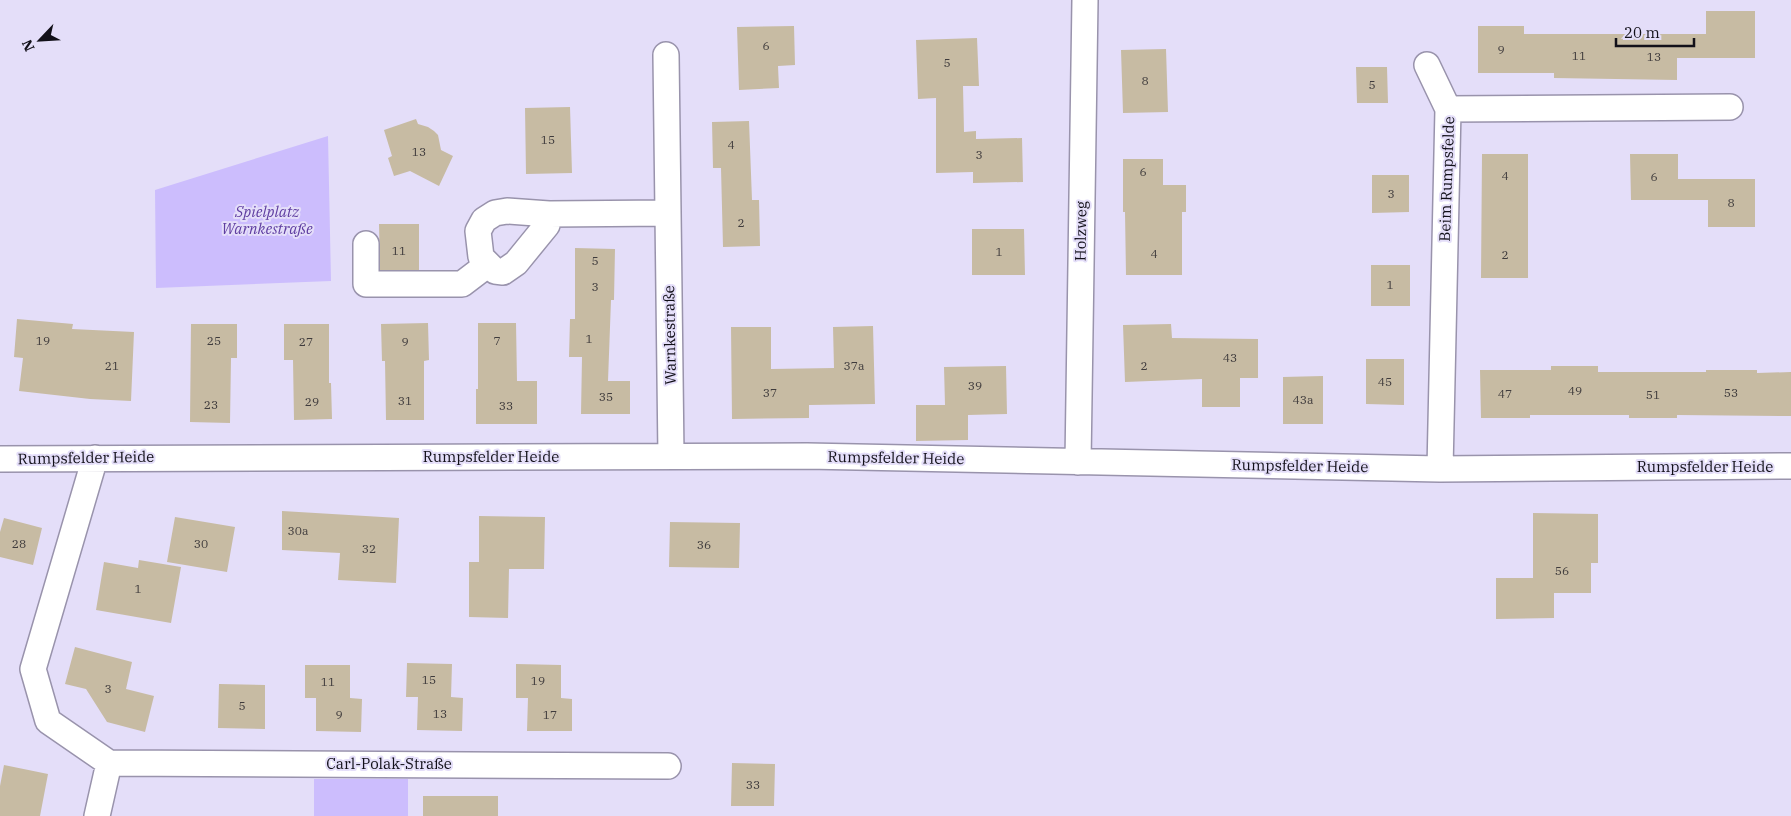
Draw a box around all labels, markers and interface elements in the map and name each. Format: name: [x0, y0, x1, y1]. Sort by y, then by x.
north arrow: [15, 15, 65, 65]
scale bar: [1616, 15, 1694, 47]
text: 20 m: [1624, 23, 1660, 42]
text: N: [18, 37, 39, 54]
house number: 6: [762, 38, 770, 53]
house number: 9: [1497, 42, 1505, 57]
house number: 11: [1572, 48, 1586, 63]
house number: 13: [1647, 49, 1661, 64]
house number: 5: [943, 55, 951, 70]
house number: 8: [1141, 73, 1149, 88]
house number: 5: [1368, 77, 1376, 92]
street label: Beim Rumpsfelde: [1435, 116, 1458, 242]
house number: 15: [541, 132, 555, 147]
house number: 4: [727, 137, 735, 152]
house number: 13: [412, 144, 426, 159]
house number: 3: [975, 147, 983, 162]
house number: 6: [1139, 164, 1147, 179]
house number: 4: [1501, 168, 1509, 183]
house number: 6: [1650, 169, 1658, 184]
house number: 3: [1387, 186, 1395, 201]
house number: 8: [1727, 195, 1735, 210]
street label: Holzweg: [1070, 201, 1091, 261]
park label: Spielplatz Warnkestraße: [221, 202, 313, 238]
house number: 2: [737, 215, 745, 230]
house number: 11: [392, 243, 406, 258]
house number: 1: [995, 244, 1003, 259]
house number: 4: [1150, 246, 1158, 261]
house number: 2: [1501, 247, 1509, 262]
house number: 5: [591, 253, 599, 268]
house number: 1: [1386, 277, 1394, 292]
house number: 3: [591, 279, 599, 294]
street label: Warnkestraße: [659, 285, 680, 385]
house number: 1: [585, 331, 593, 346]
house number: 19: [36, 333, 50, 348]
house number: 25: [207, 333, 221, 348]
house number: 7: [493, 333, 501, 348]
house number: 27: [299, 334, 313, 349]
house number: 9: [401, 334, 409, 349]
house number: 43: [1223, 350, 1237, 365]
house number: 21: [105, 358, 119, 373]
house number: 37a: [844, 358, 865, 373]
house number: 2: [1140, 358, 1148, 373]
house number: 45: [1378, 374, 1392, 389]
house number: 39: [968, 378, 982, 393]
house number: 49: [1568, 383, 1582, 398]
house number: 37: [763, 385, 777, 400]
house number: 53: [1724, 385, 1738, 400]
house number: 47: [1498, 386, 1512, 401]
house number: 51: [1646, 387, 1660, 402]
house number: 35: [599, 389, 613, 404]
house number: 43a: [1293, 392, 1314, 407]
house number: 31: [398, 393, 412, 408]
house number: 29: [305, 394, 319, 409]
house number: 23: [204, 397, 218, 412]
house number: 33: [499, 398, 513, 413]
street label: Rumpsfelder Heide: [18, 447, 154, 468]
street label: Rumpsfelder Heide: [423, 447, 559, 466]
street label: Rumpsfelder Heide: [828, 447, 964, 468]
street label: Rumpsfelder Heide: [1232, 455, 1368, 476]
street label: Rumpsfelder Heide: [1637, 457, 1773, 476]
house number: 30a: [288, 523, 309, 538]
house number: 28: [12, 536, 26, 551]
house number: 30: [194, 536, 208, 551]
house number: 36: [697, 537, 711, 552]
house number: 32: [362, 541, 376, 556]
house number: 56: [1555, 563, 1569, 578]
house number: 1: [134, 581, 142, 596]
house number: 15: [422, 672, 436, 687]
house number: 19: [531, 673, 545, 688]
house number: 11: [321, 674, 335, 689]
house number: 3: [104, 681, 112, 696]
house number: 5: [238, 698, 246, 713]
house number: 13: [433, 706, 447, 721]
house number: 9: [335, 707, 343, 722]
house number: 17: [543, 707, 557, 722]
street label: Carl-Polak-Straße: [326, 754, 452, 773]
house number: 33: [746, 777, 760, 792]

